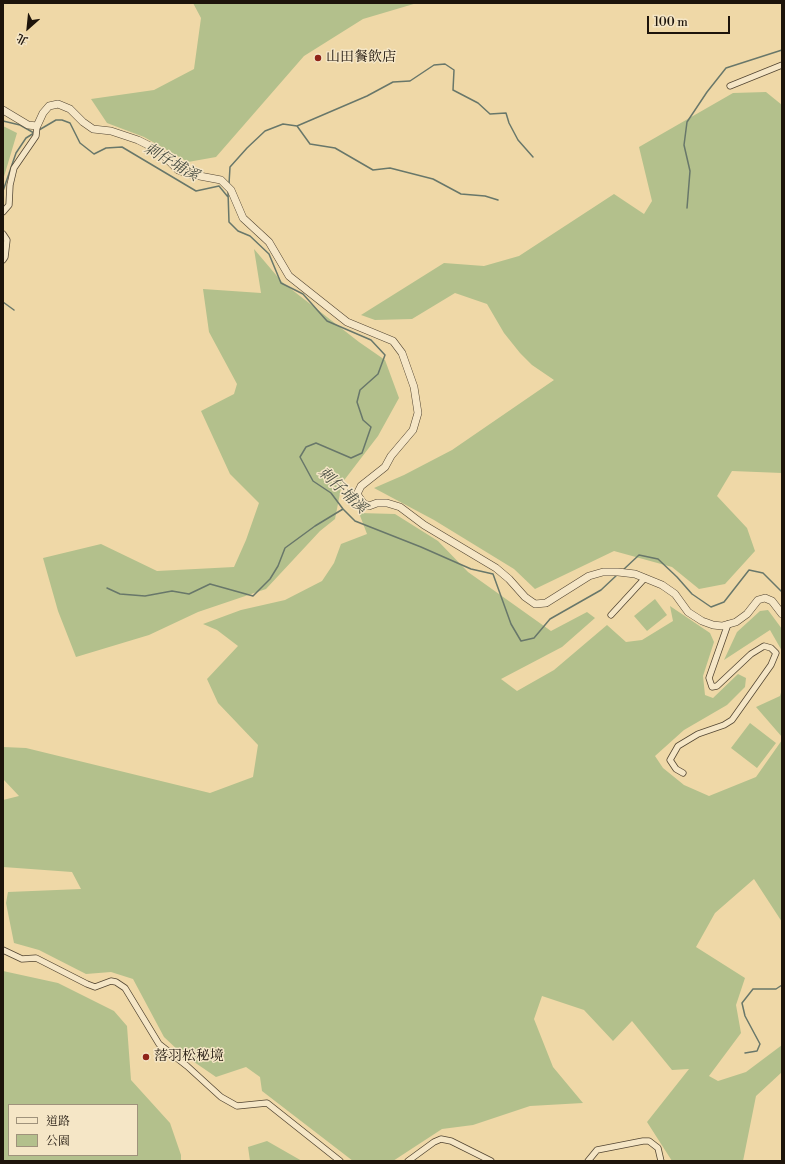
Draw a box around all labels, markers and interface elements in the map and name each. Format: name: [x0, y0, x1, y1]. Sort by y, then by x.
north arrow: [8, 8, 48, 48]
scale bar: [649, 8, 732, 34]
text: 100 m: [654, 15, 688, 30]
text: 北: [14, 30, 31, 47]
place label: 山田餐飲店: [326, 50, 396, 66]
marker: 山田餐飲店: [313, 53, 323, 63]
water label: 刺仔埔溪: [141, 140, 201, 186]
water label: 刺仔埔溪: [314, 464, 370, 518]
place label: 落羽松秘境: [154, 1049, 224, 1065]
marker: 落羽松秘境: [141, 1052, 151, 1062]
legend: [8, 1104, 138, 1156]
text: 道路: [46, 1114, 70, 1129]
text: 公園: [46, 1134, 70, 1149]

